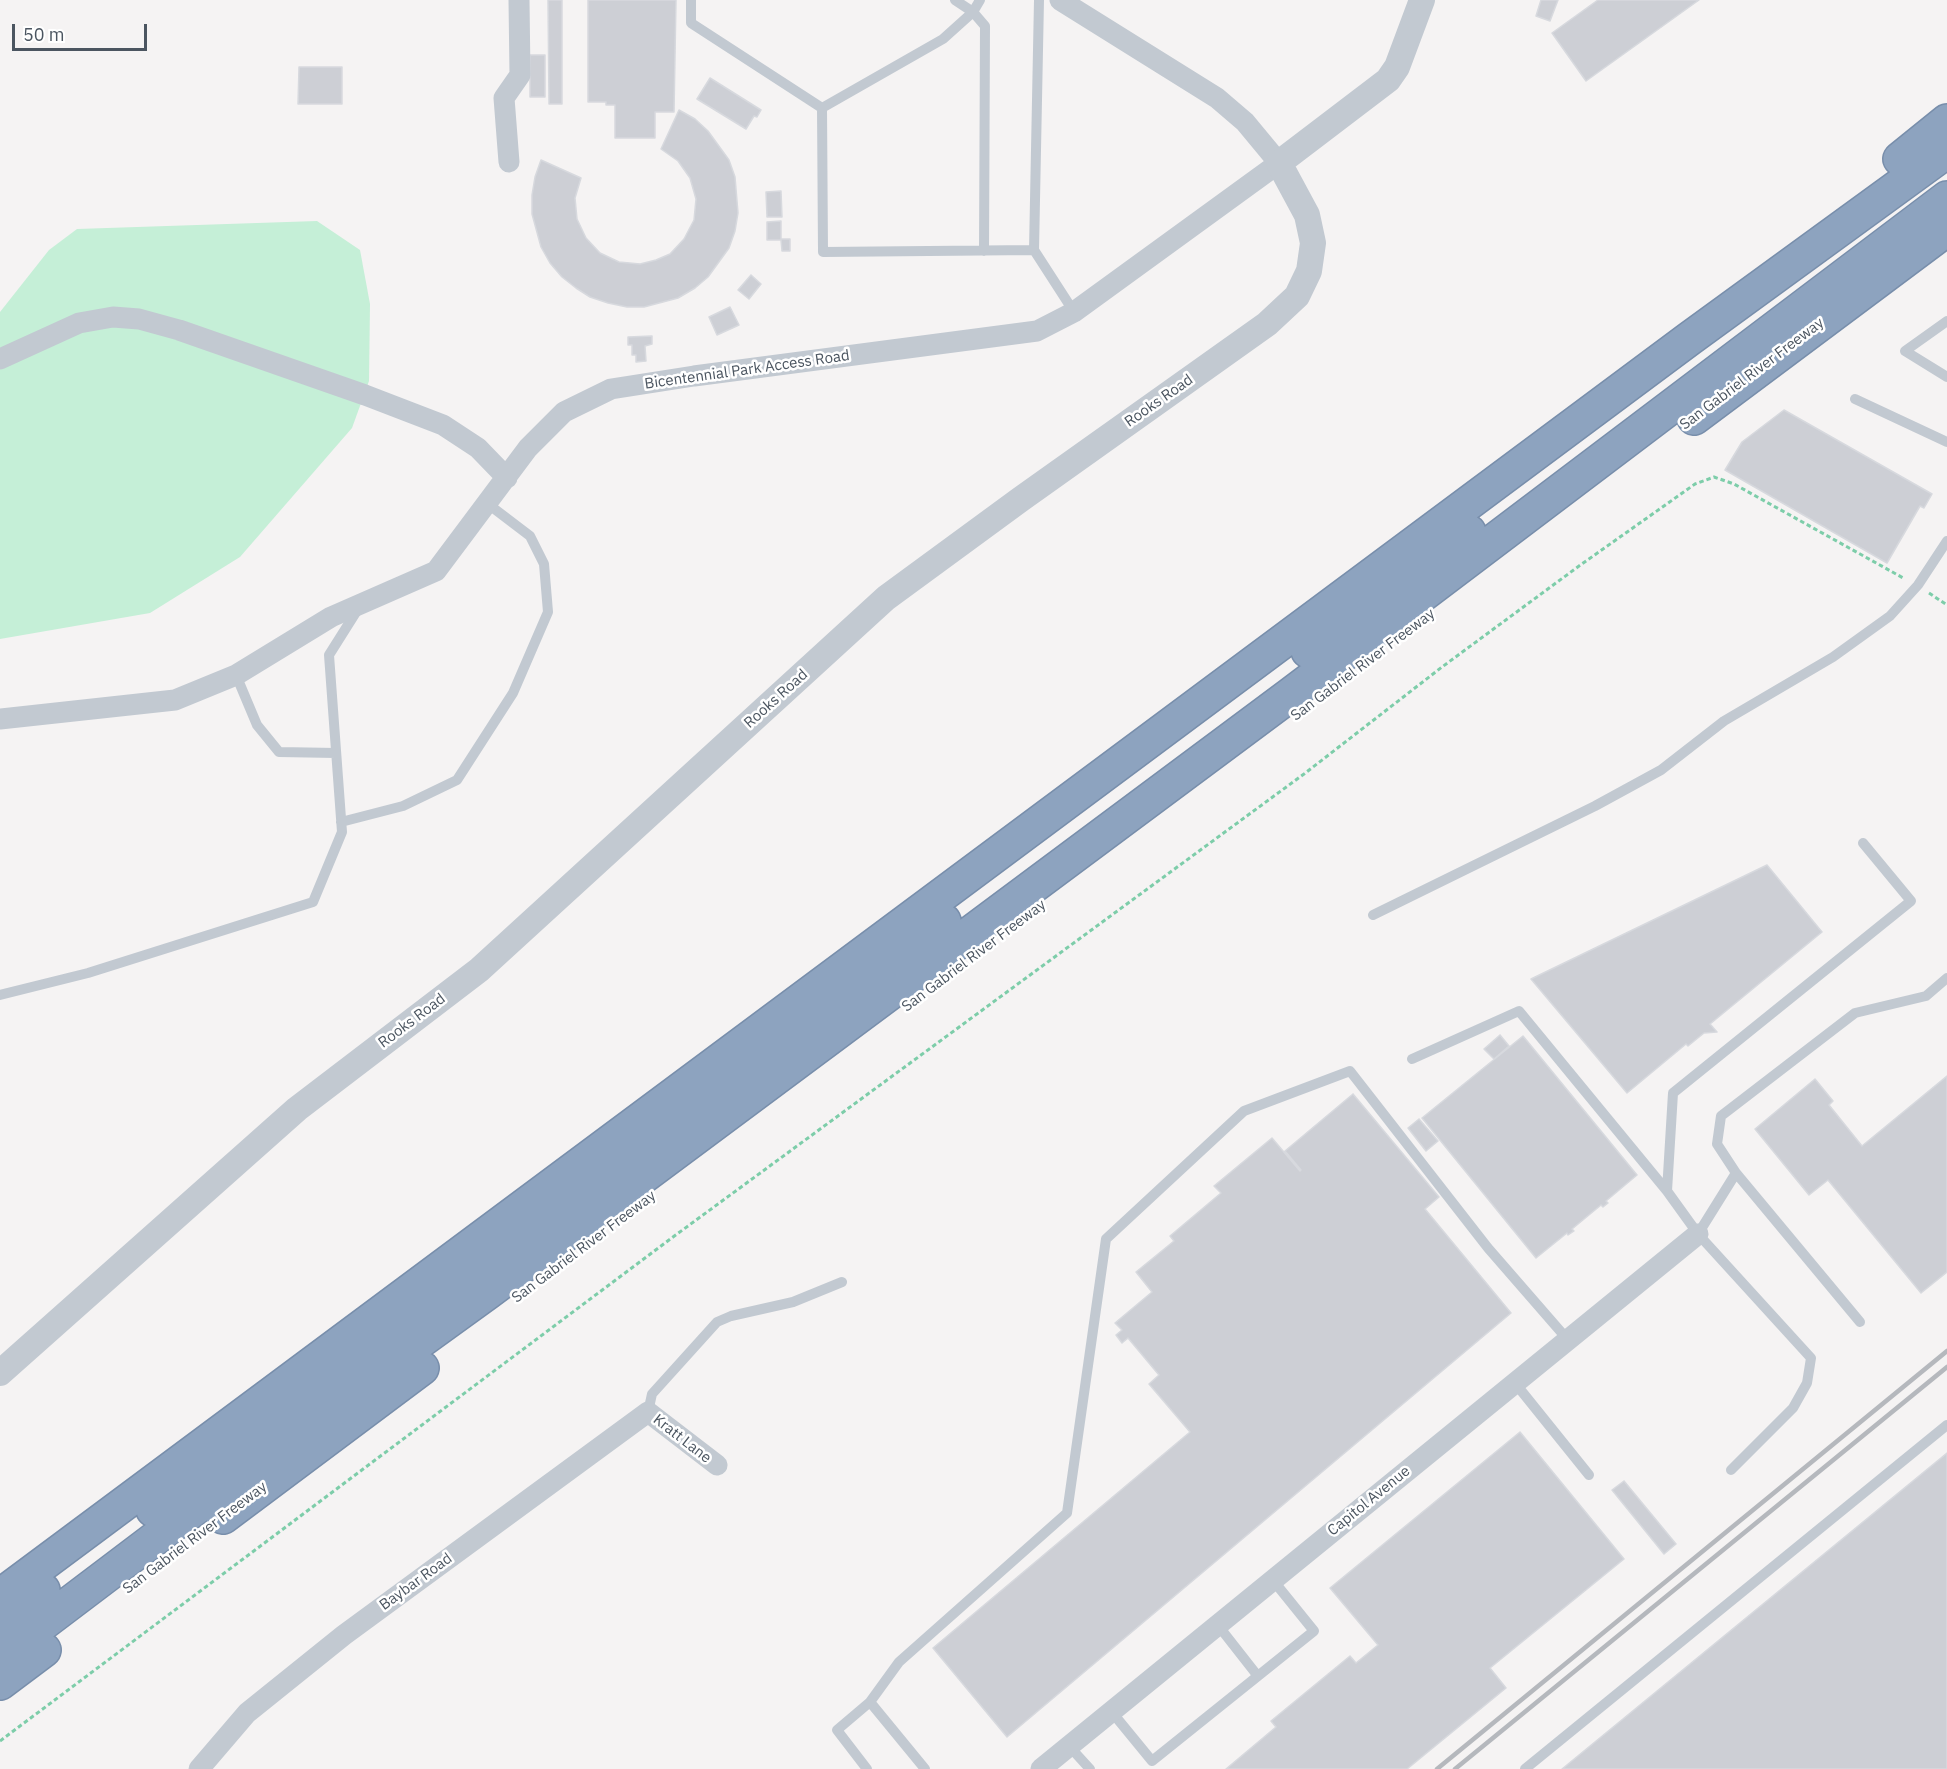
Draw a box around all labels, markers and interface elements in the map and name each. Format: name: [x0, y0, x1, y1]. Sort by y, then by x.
scale bar: [15, 12, 150, 50]
text: 50 m: [23, 23, 65, 46]
street label: San Gabriel River Freeway: [1676, 314, 1828, 434]
street label: Bicentennial Park Access Road: [643, 347, 851, 393]
street label: Rooks Road: [1121, 371, 1197, 431]
street label: San Gabriel River Freeway: [1287, 605, 1439, 725]
street label: Rooks Road: [741, 666, 811, 732]
street label: San Gabriel River Freeway: [898, 896, 1050, 1016]
street label: Rooks Road: [375, 990, 449, 1052]
street label: San Gabriel River Freeway: [508, 1187, 660, 1307]
street label: Kratt Lane: [649, 1411, 715, 1467]
street label: Capitol Avenue: [1324, 1462, 1414, 1540]
street label: San Gabriel River Freeway: [119, 1478, 271, 1598]
street label: Baybar Road: [376, 1550, 456, 1614]

